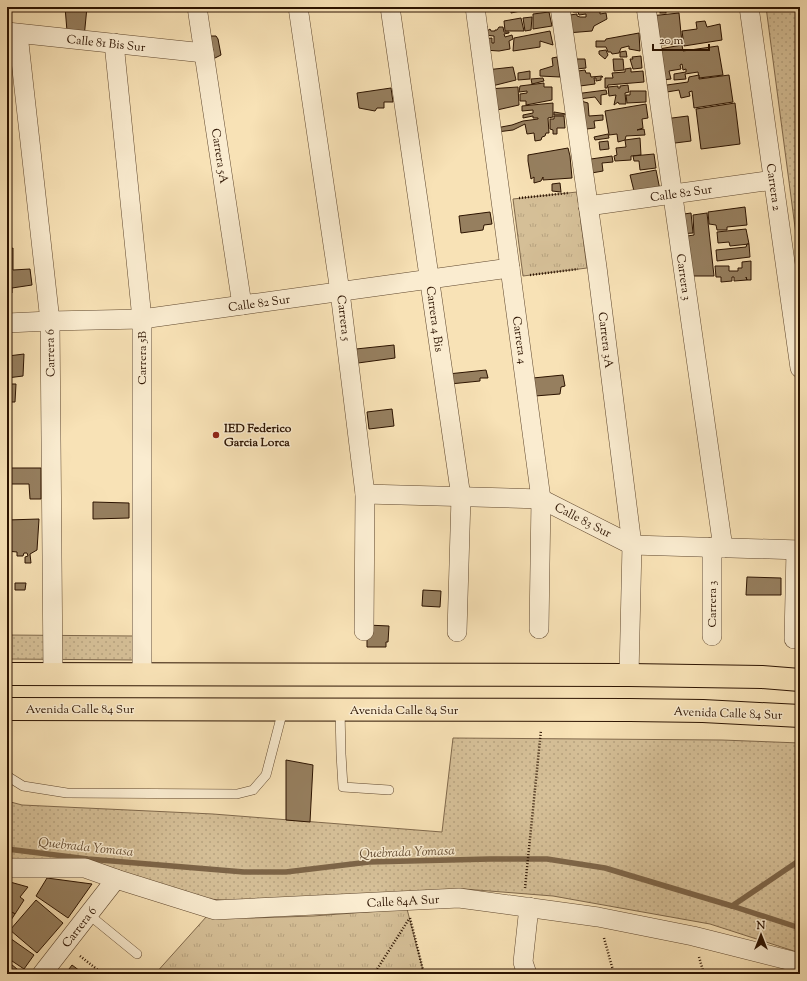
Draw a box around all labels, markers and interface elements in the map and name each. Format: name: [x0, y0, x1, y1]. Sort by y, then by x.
scale bar: [653, 26, 709, 52]
street label: Calle 81 Bis Sur: [66, 31, 147, 57]
text: 20 m: [659, 32, 684, 50]
street label: Carrera 5A: [206, 127, 232, 185]
street label: Carrera 2: [761, 162, 785, 212]
street label: Calle 82 Sur: [649, 181, 714, 207]
street label: Carrera 3: [671, 253, 695, 302]
street label: Carrera 4 Bis: [420, 285, 448, 354]
street label: Calle 82 Sur: [227, 291, 292, 317]
street label: Carrera 5: [331, 294, 355, 342]
street label: Carrera 3A: [593, 311, 617, 370]
street label: Carrera 4: [507, 315, 531, 365]
street label: Carrera 6: [42, 329, 60, 377]
street label: Carrera 5B: [134, 331, 152, 385]
place label: IED Federico Garcia Lorca: [223, 420, 292, 452]
marker: IED Federico Garcia Lorca: [211, 430, 221, 440]
street label: Calle 83 Sur: [551, 499, 615, 543]
street label: Carrera 3: [704, 580, 722, 627]
street label: Avenida Calle 84 Sur: [26, 701, 135, 719]
street label: Avenida Calle 84 Sur: [350, 702, 459, 720]
street label: Avenida Calle 84 Sur: [673, 703, 783, 725]
water label: Quebrada Yomasa: [37, 834, 135, 862]
water label: Quebrada Yomasa: [359, 842, 455, 864]
street label: Calle 84A Sur: [366, 891, 440, 913]
street label: Carrera 6: [58, 903, 102, 952]
north arrow: [741, 915, 781, 955]
text: N: [756, 918, 766, 934]

